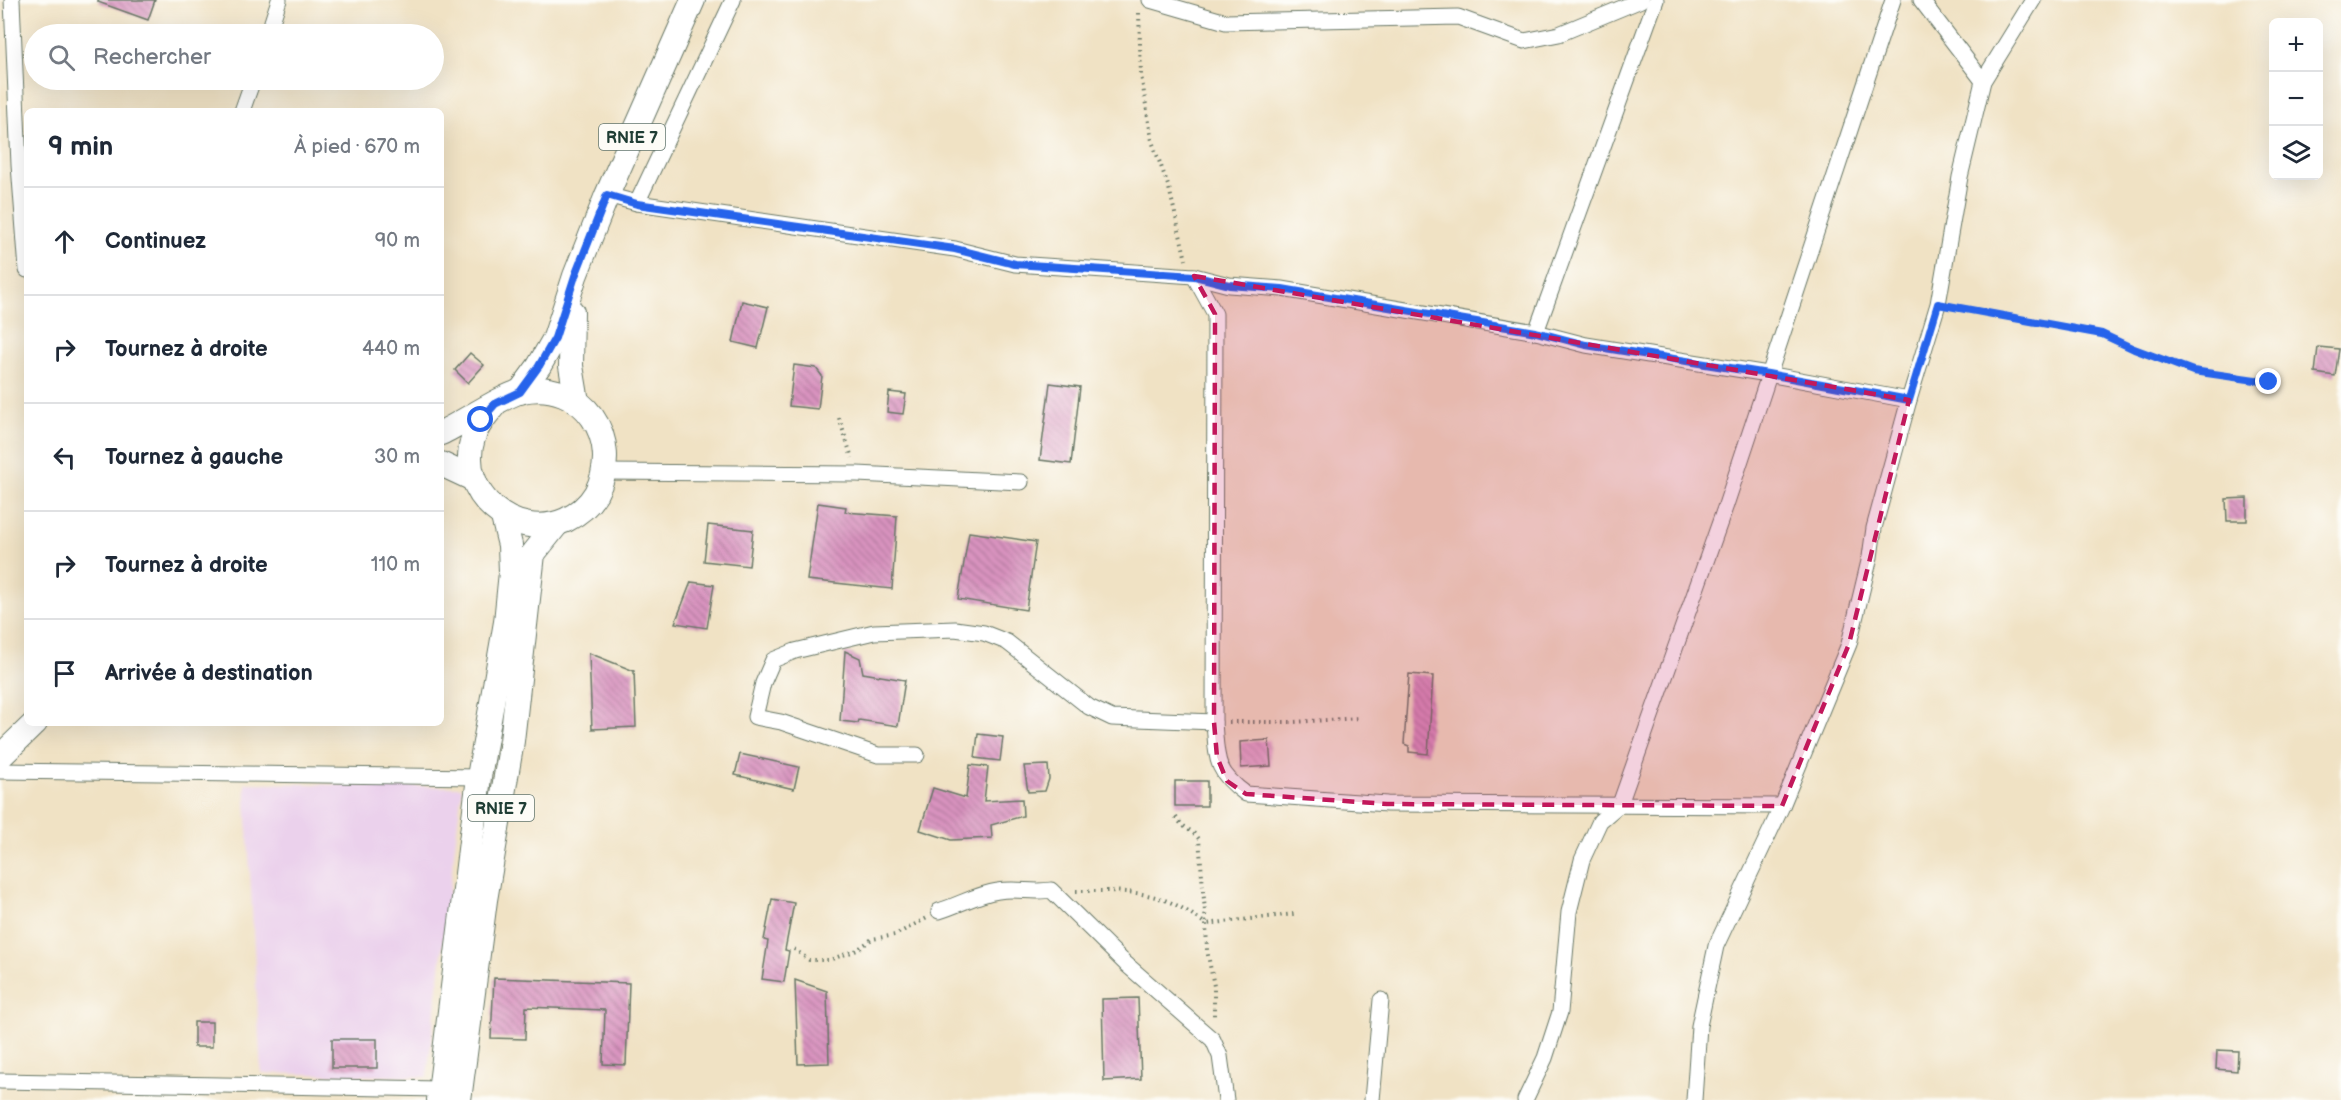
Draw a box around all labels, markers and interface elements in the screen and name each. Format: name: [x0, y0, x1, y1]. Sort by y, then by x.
map controls: [2269, 18, 2323, 180]
button: +: [2269, 18, 2323, 72]
search box: [24, 24, 444, 90]
icon: search: [45, 41, 78, 74]
text: Rechercher: [93, 44, 211, 71]
button: −: [2269, 72, 2323, 126]
road number: RNIE 7: [599, 124, 665, 150]
button: layers: [2269, 126, 2323, 180]
text: 9 min: [48, 132, 113, 163]
text: À pied · 670 m: [294, 135, 420, 159]
icon: ahead: [48, 225, 81, 258]
text: Continuez: [105, 228, 206, 255]
text: 90 m: [375, 229, 420, 253]
icon: right: [48, 333, 81, 366]
text: Tournez à droite: [105, 336, 268, 363]
text: 440 m: [362, 337, 420, 361]
route end: [2255, 368, 2281, 394]
route start: [467, 406, 493, 432]
icon: left: [48, 441, 81, 474]
text: Tournez à gauche: [105, 444, 283, 471]
text: 30 m: [374, 445, 420, 469]
icon: right: [48, 549, 81, 582]
text: Tournez à droite: [105, 552, 268, 579]
text: 110 m: [371, 553, 420, 577]
icon: arrive: [48, 657, 81, 690]
text: Arrivée à destination: [105, 660, 313, 687]
road number: RNIE 7: [468, 795, 534, 821]

